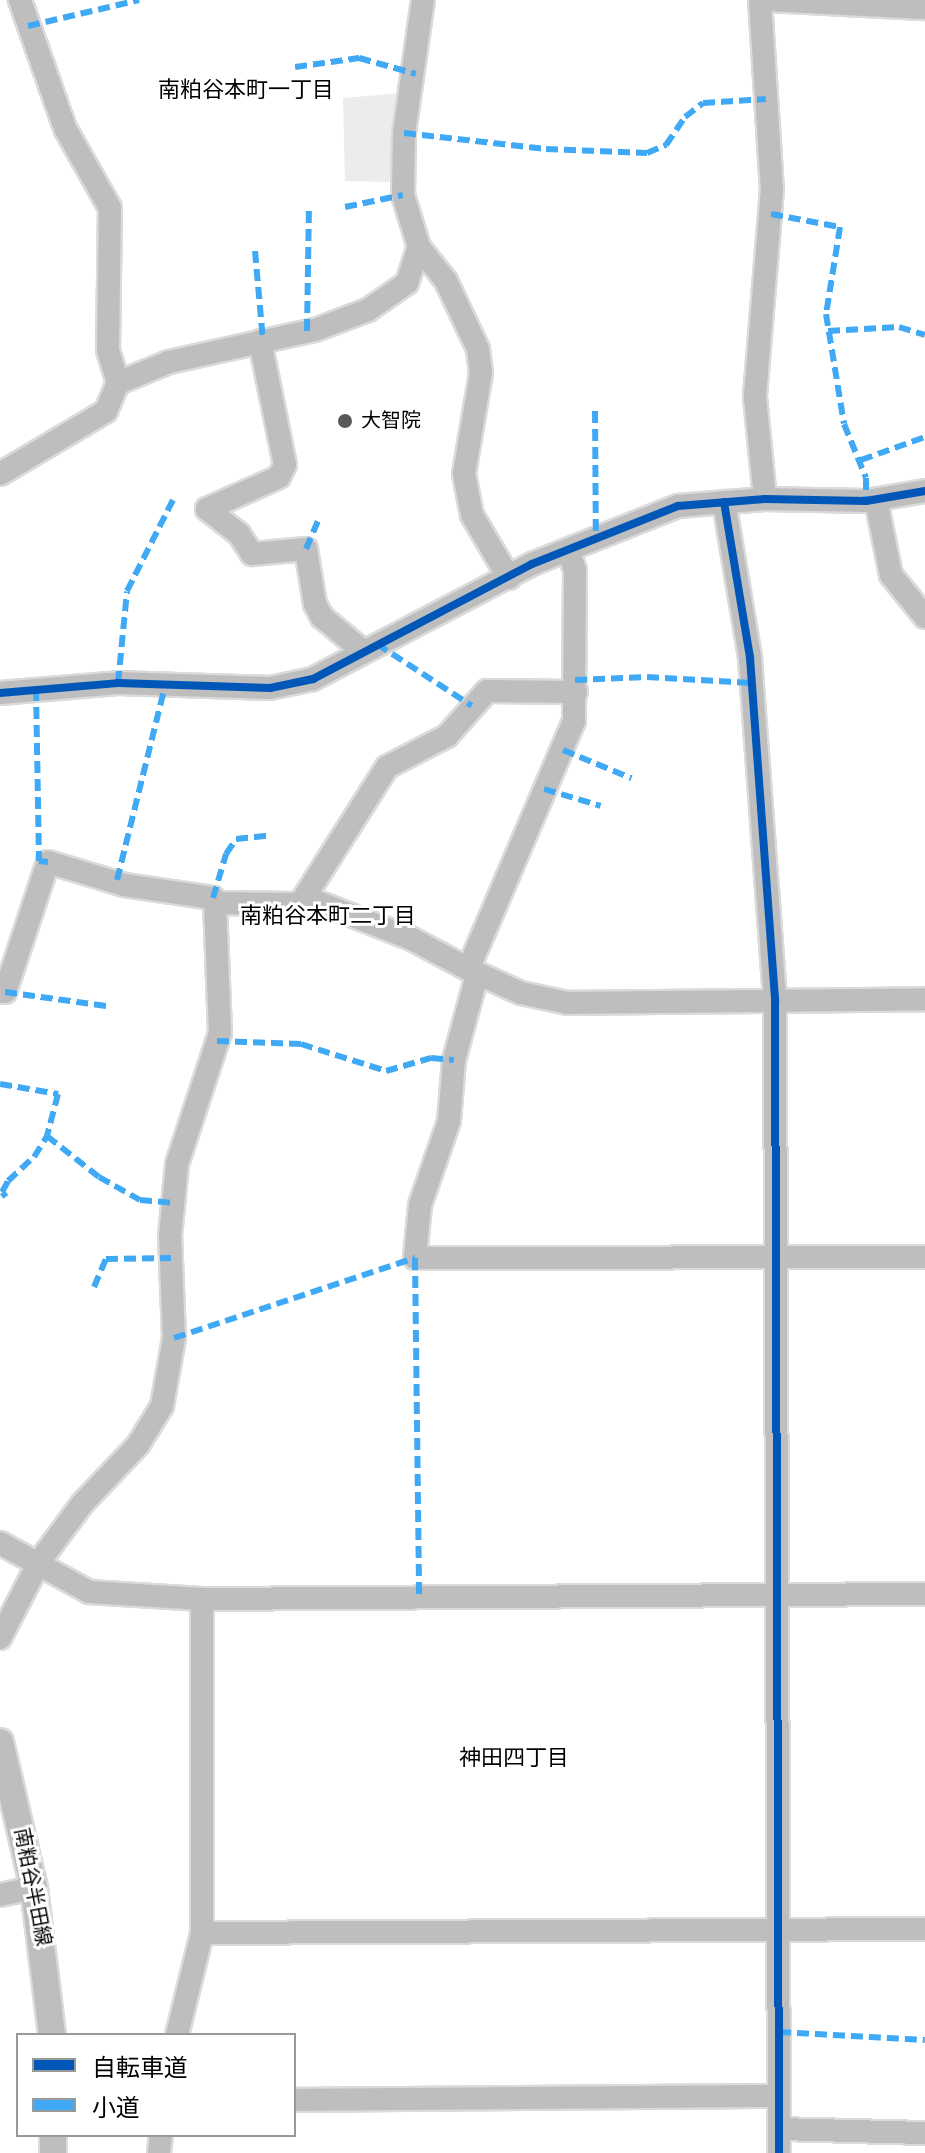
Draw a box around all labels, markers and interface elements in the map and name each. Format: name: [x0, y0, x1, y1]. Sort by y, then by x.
district label: 南粕谷本町一丁目: [158, 78, 334, 104]
place label: 大智院: [361, 409, 421, 433]
marker: 大智院: [336, 412, 354, 430]
district label: 南粕谷本町二丁目: [240, 904, 416, 930]
district label: 神田四丁目: [459, 1746, 569, 1772]
street label: 南粕谷半田線: [9, 1826, 55, 1948]
legend: [16, 2033, 296, 2137]
text: 自転車道: [92, 2054, 188, 2083]
text: 小道: [92, 2094, 140, 2123]

